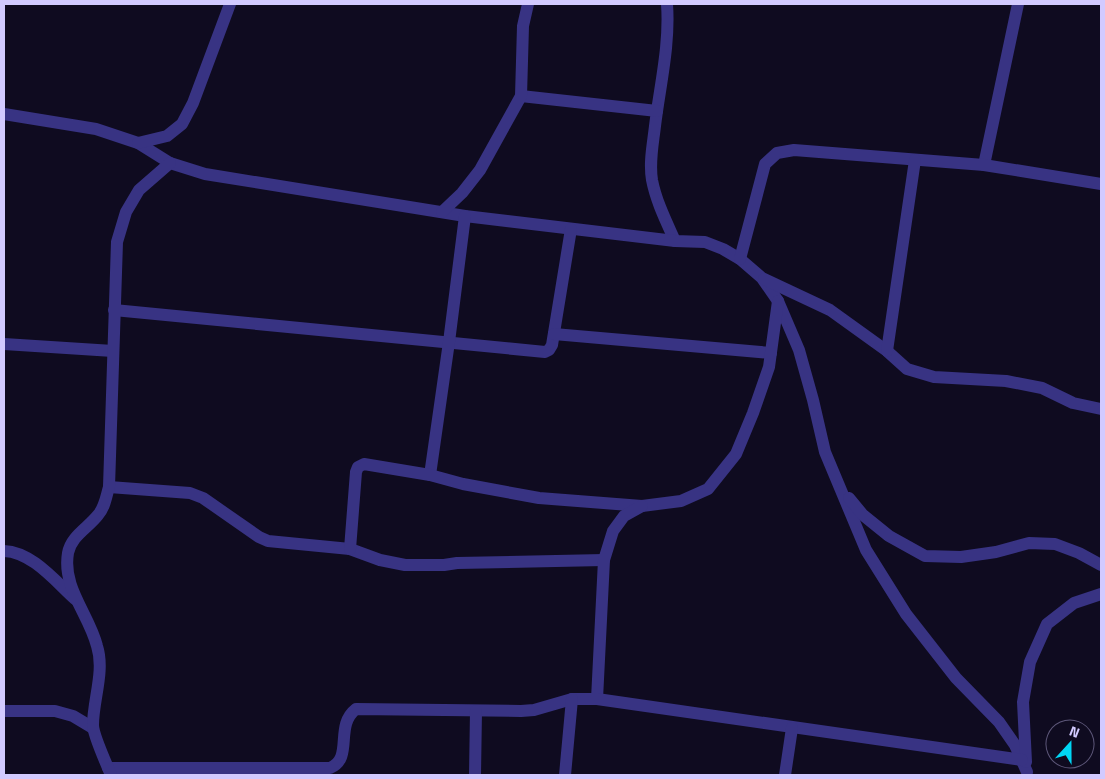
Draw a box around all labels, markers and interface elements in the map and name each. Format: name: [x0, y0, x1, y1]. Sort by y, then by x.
north arrow: [1045, 719, 1095, 769]
text: N: [1067, 720, 1083, 743]

